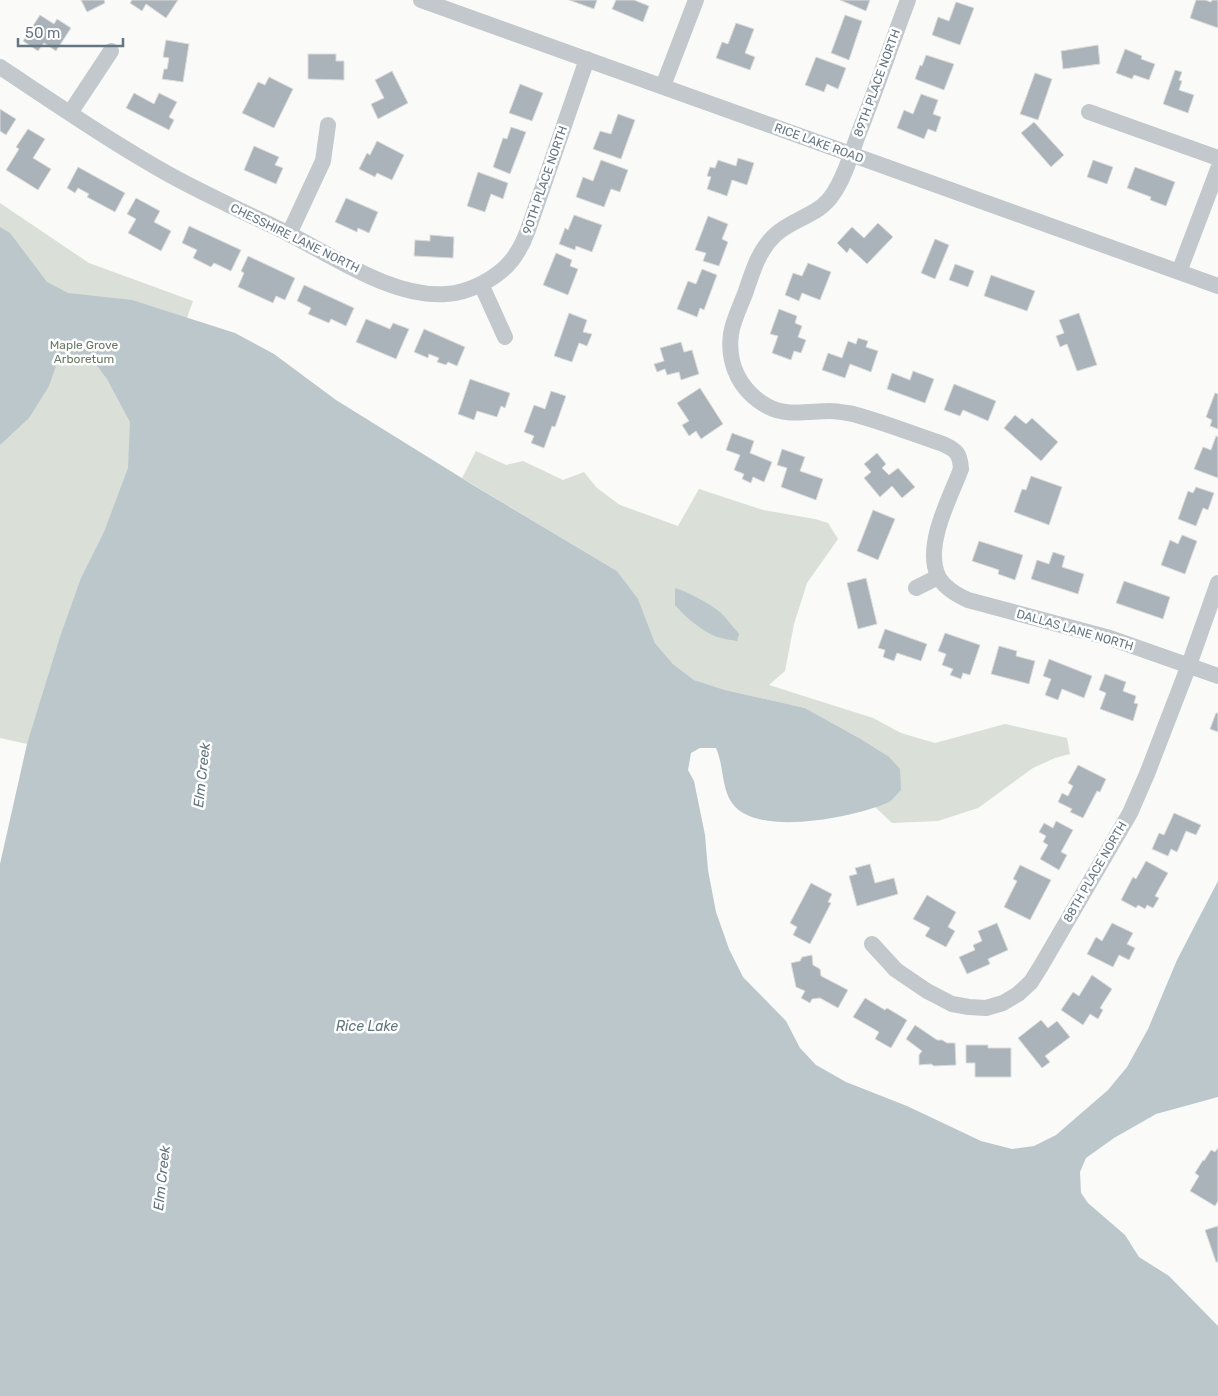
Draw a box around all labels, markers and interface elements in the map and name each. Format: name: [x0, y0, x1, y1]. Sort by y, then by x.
scale bar: [18, 15, 122, 47]
text: 50 m: [25, 24, 60, 42]
street label: 89TH PLACE NORTH: [851, 27, 903, 139]
street label: RICE LAKE ROAD: [773, 120, 865, 166]
street label: 90TH PLACE NORTH: [520, 124, 570, 236]
street label: CHESSHIRE LANE NORTH: [228, 201, 362, 275]
park label: Maple Grove Arboretum: [50, 338, 118, 366]
street label: DALLAS LANE NORTH: [1015, 607, 1135, 653]
water label: Elm Creek: [190, 741, 214, 808]
street label: 88TH PLACE NORTH: [1060, 819, 1130, 925]
water label: Rice Lake: [336, 1018, 398, 1035]
water label: Elm Creek: [150, 1144, 174, 1211]

